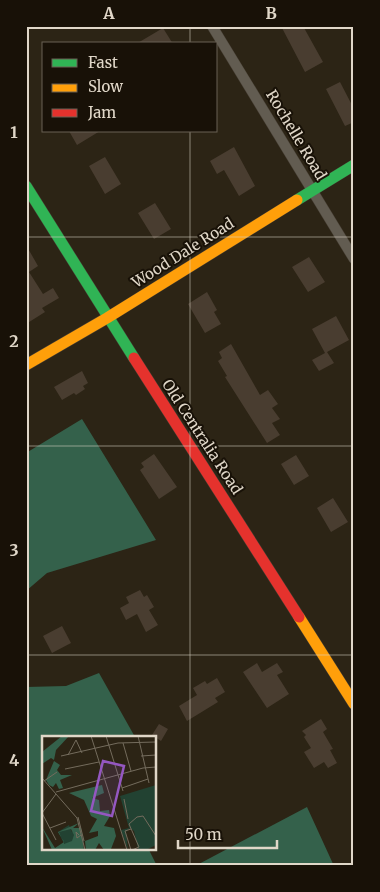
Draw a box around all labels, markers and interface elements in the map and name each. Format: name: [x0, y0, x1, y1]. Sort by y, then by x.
text: A: [102, 3, 115, 23]
text: B: [265, 3, 277, 23]
legend: [42, 42, 218, 132]
text: Fast: [88, 53, 118, 72]
text: Slow: [88, 77, 123, 96]
street label: Rochelle Road: [262, 86, 331, 183]
text: Jam: [87, 103, 116, 122]
text: 1: [10, 122, 18, 142]
street label: Wood Dale Road: [127, 214, 237, 292]
text: 2: [9, 331, 19, 351]
street label: Old Centralia Road: [158, 376, 247, 498]
text: 3: [9, 540, 19, 560]
inset map: [42, 736, 156, 850]
text: 4: [9, 750, 19, 770]
scale bar: [178, 817, 276, 849]
text: 50 m: [185, 825, 222, 844]

